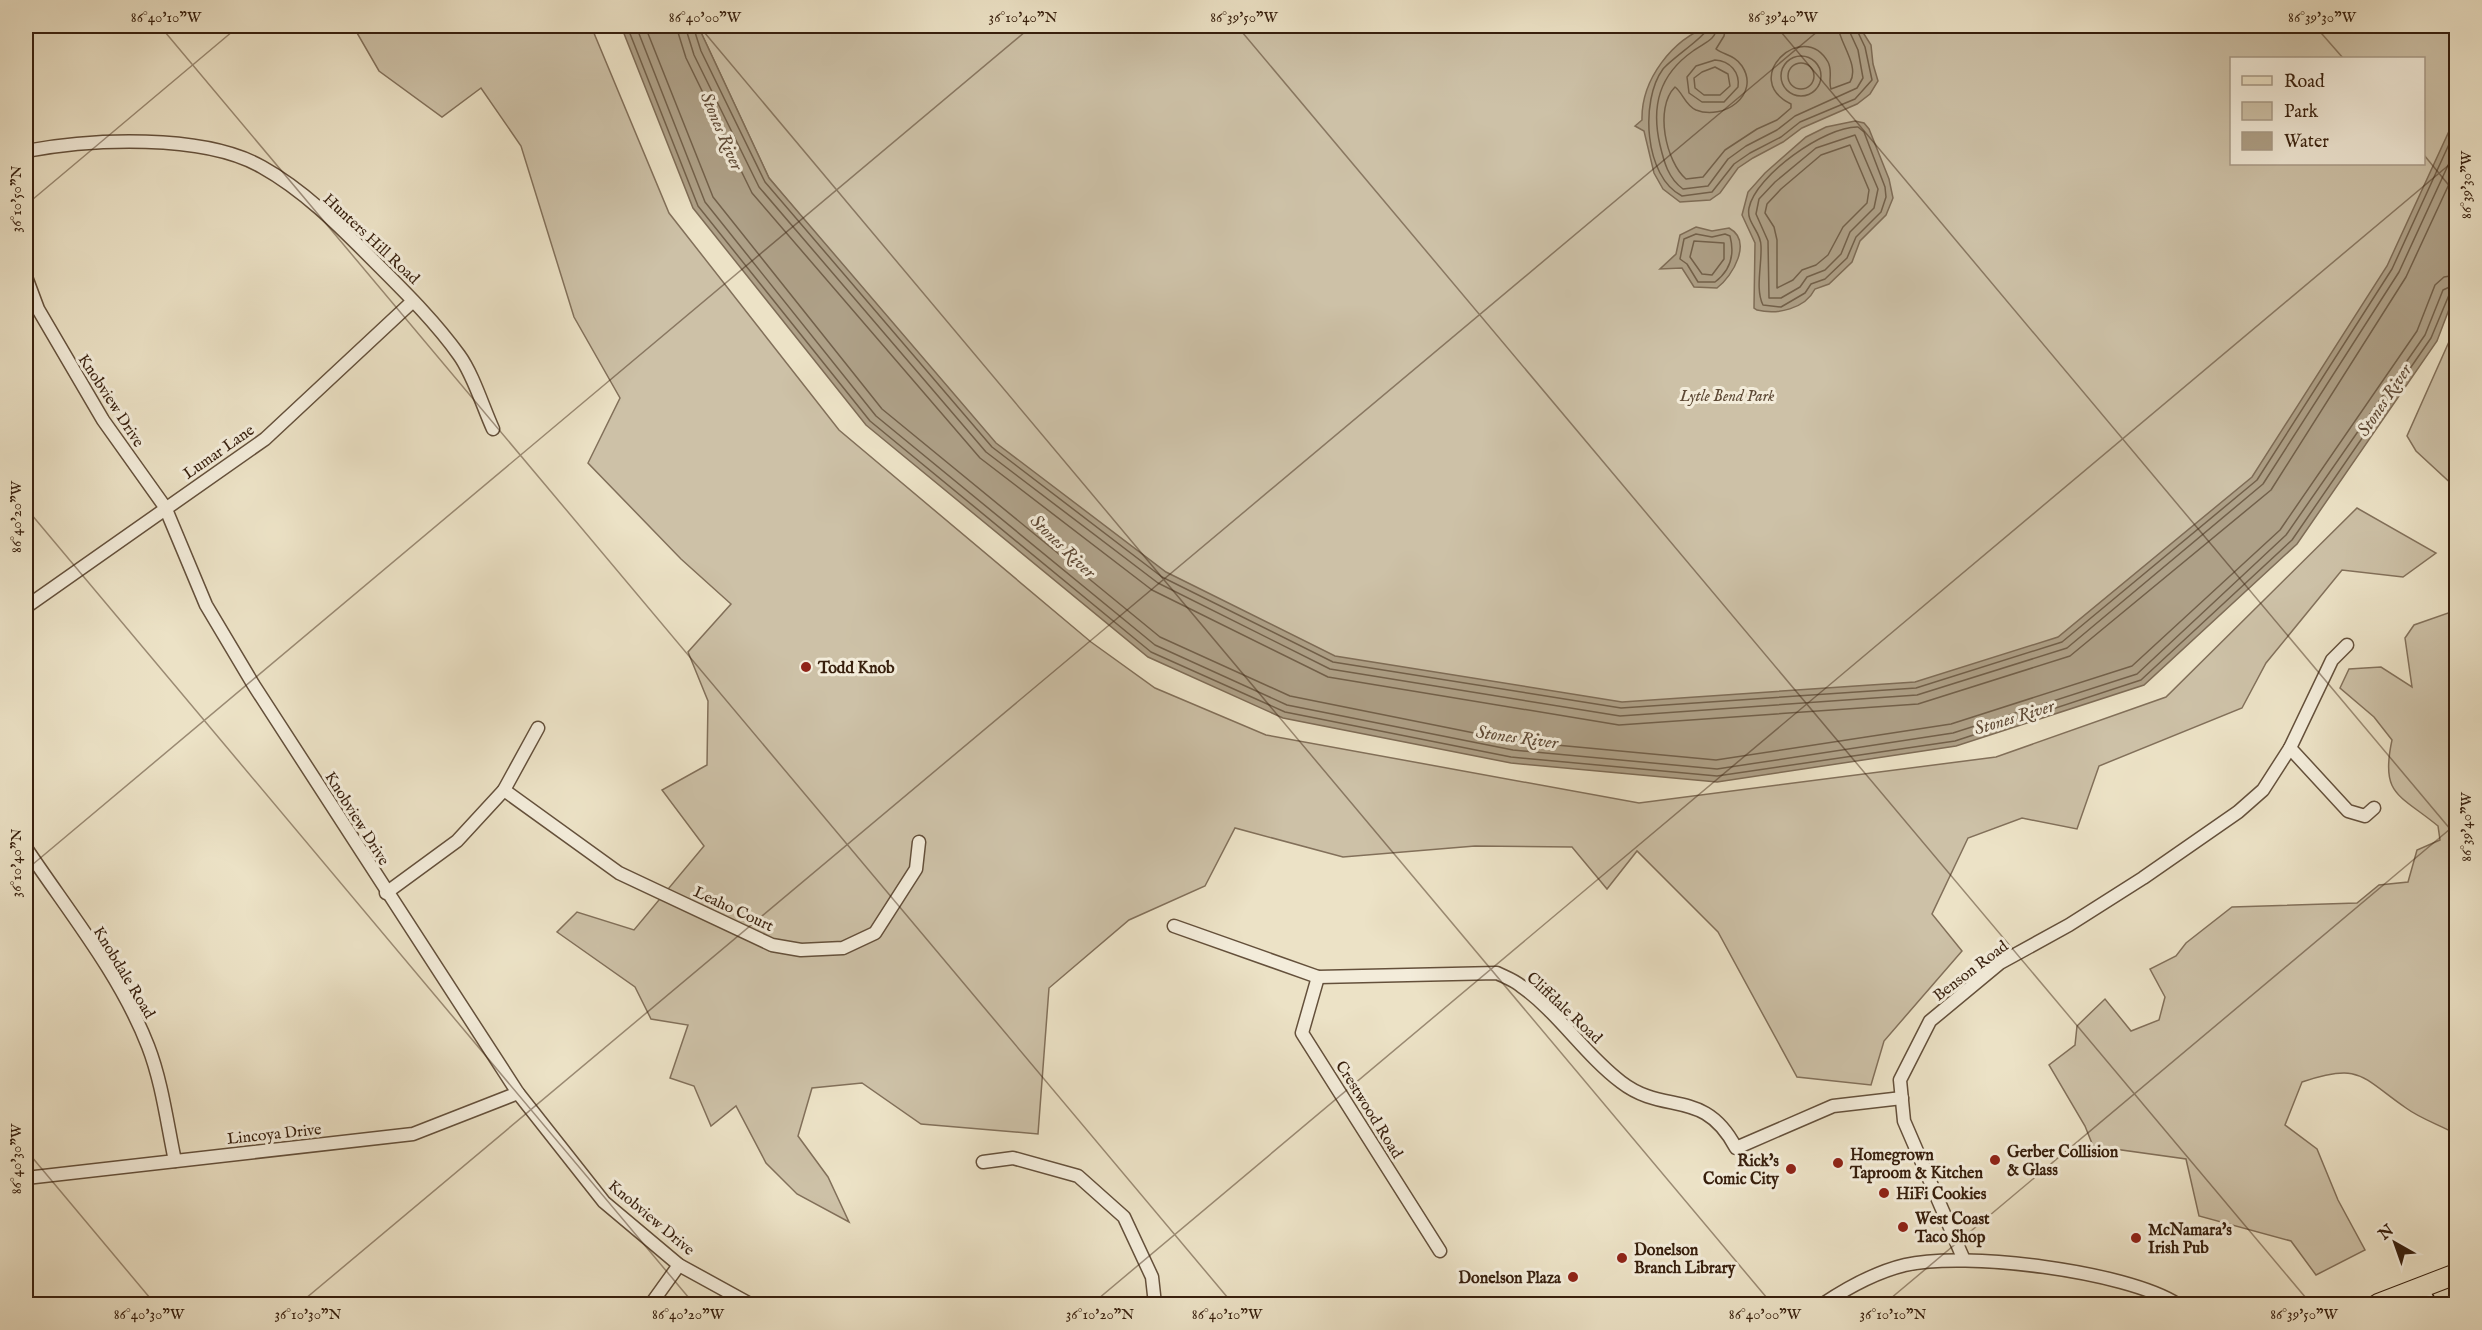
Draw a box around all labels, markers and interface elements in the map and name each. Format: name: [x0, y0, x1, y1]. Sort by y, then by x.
text: 86°40'10"W: [131, 8, 202, 27]
text: 86°40'00"W: [669, 8, 742, 27]
text: 36°10'40"N: [989, 8, 1057, 27]
text: 86°39'50"W: [1210, 8, 1279, 27]
text: 86°39'40"W: [1748, 8, 1819, 27]
text: 86°39'30"W: [2288, 8, 2357, 27]
legend: [2230, 57, 2425, 165]
text: Road: [2284, 71, 2325, 94]
water label: Stones River: [694, 89, 748, 175]
text: Park: [2284, 101, 2319, 124]
text: Water: [2284, 131, 2329, 154]
text: 86°39'30"W: [2457, 150, 2476, 219]
text: 36°10'50"N: [7, 166, 26, 232]
street label: Hunters Hill Road: [318, 190, 423, 290]
street label: Knobview Drive: [73, 351, 148, 451]
water label: Stones River: [2353, 359, 2418, 441]
park label: Lytle Bend Park: [1679, 387, 1775, 407]
street label: Lumar Lane: [180, 421, 259, 484]
text: 86°40'20"W: [7, 480, 26, 553]
water label: Stones River: [1024, 510, 1100, 585]
place label: Todd Knob: [817, 659, 895, 679]
marker: Todd Knob: [799, 660, 813, 674]
water label: Stones River: [1972, 695, 2058, 741]
water label: Stones River: [1474, 721, 1560, 756]
street label: Knobview Drive: [319, 768, 393, 870]
text: 86°39'40"W: [2457, 791, 2476, 862]
text: 36°10'40"N: [7, 829, 26, 897]
street label: Leaho Court: [690, 883, 777, 937]
street label: Knobdale Road: [88, 923, 159, 1023]
street label: Benson Road: [1930, 937, 2013, 1006]
street label: Cliffdale Road: [1522, 968, 1606, 1049]
street label: Crestwood Road: [1330, 1057, 1407, 1163]
street label: Lincoya Drive: [226, 1120, 322, 1150]
text: 86°40'30"W: [7, 1123, 26, 1194]
place label: Gerber Collision & Glass: [2007, 1143, 2119, 1181]
place label: Homegrown Taproom & Kitchen: [1849, 1146, 1983, 1184]
place label: Rick's Comic City: [1703, 1152, 1780, 1190]
marker: Gerber Collision & Glass: [1988, 1153, 2002, 1167]
marker: Homegrown Taproom & Kitchen: [1831, 1156, 1845, 1170]
marker: Rick's Comic City: [1784, 1162, 1798, 1176]
street label: Knobview Drive: [603, 1176, 698, 1261]
place label: HiFi Cookies: [1896, 1185, 1987, 1205]
marker: HiFi Cookies: [1877, 1186, 1891, 1200]
place label: West Coast Taco Shop: [1914, 1210, 1990, 1248]
north arrow: [2365, 1213, 2425, 1273]
marker: West Coast Taco Shop: [1896, 1220, 1910, 1234]
place label: McNamara's Irish Pub: [2148, 1221, 2232, 1259]
text: N: [2374, 1221, 2398, 1246]
marker: McNamara's Irish Pub: [2129, 1231, 2143, 1245]
place label: Donelson Branch Library: [1634, 1241, 1737, 1279]
marker: Donelson Branch Library: [1615, 1251, 1629, 1265]
place label: Donelson Plaza: [1458, 1269, 1562, 1289]
marker: Donelson Plaza: [1566, 1270, 1580, 1284]
text: 86°40'30"W: [114, 1305, 185, 1324]
text: 36°10'30"N: [274, 1305, 342, 1324]
text: 86°40'20"W: [652, 1305, 725, 1324]
text: 36°10'20"N: [1066, 1305, 1134, 1324]
text: 86°40'10"W: [1192, 1305, 1263, 1324]
text: 86°40'00"W: [1729, 1305, 1802, 1324]
text: 36°10'10"N: [1859, 1305, 1927, 1324]
text: 86°39'50"W: [2270, 1305, 2339, 1324]

